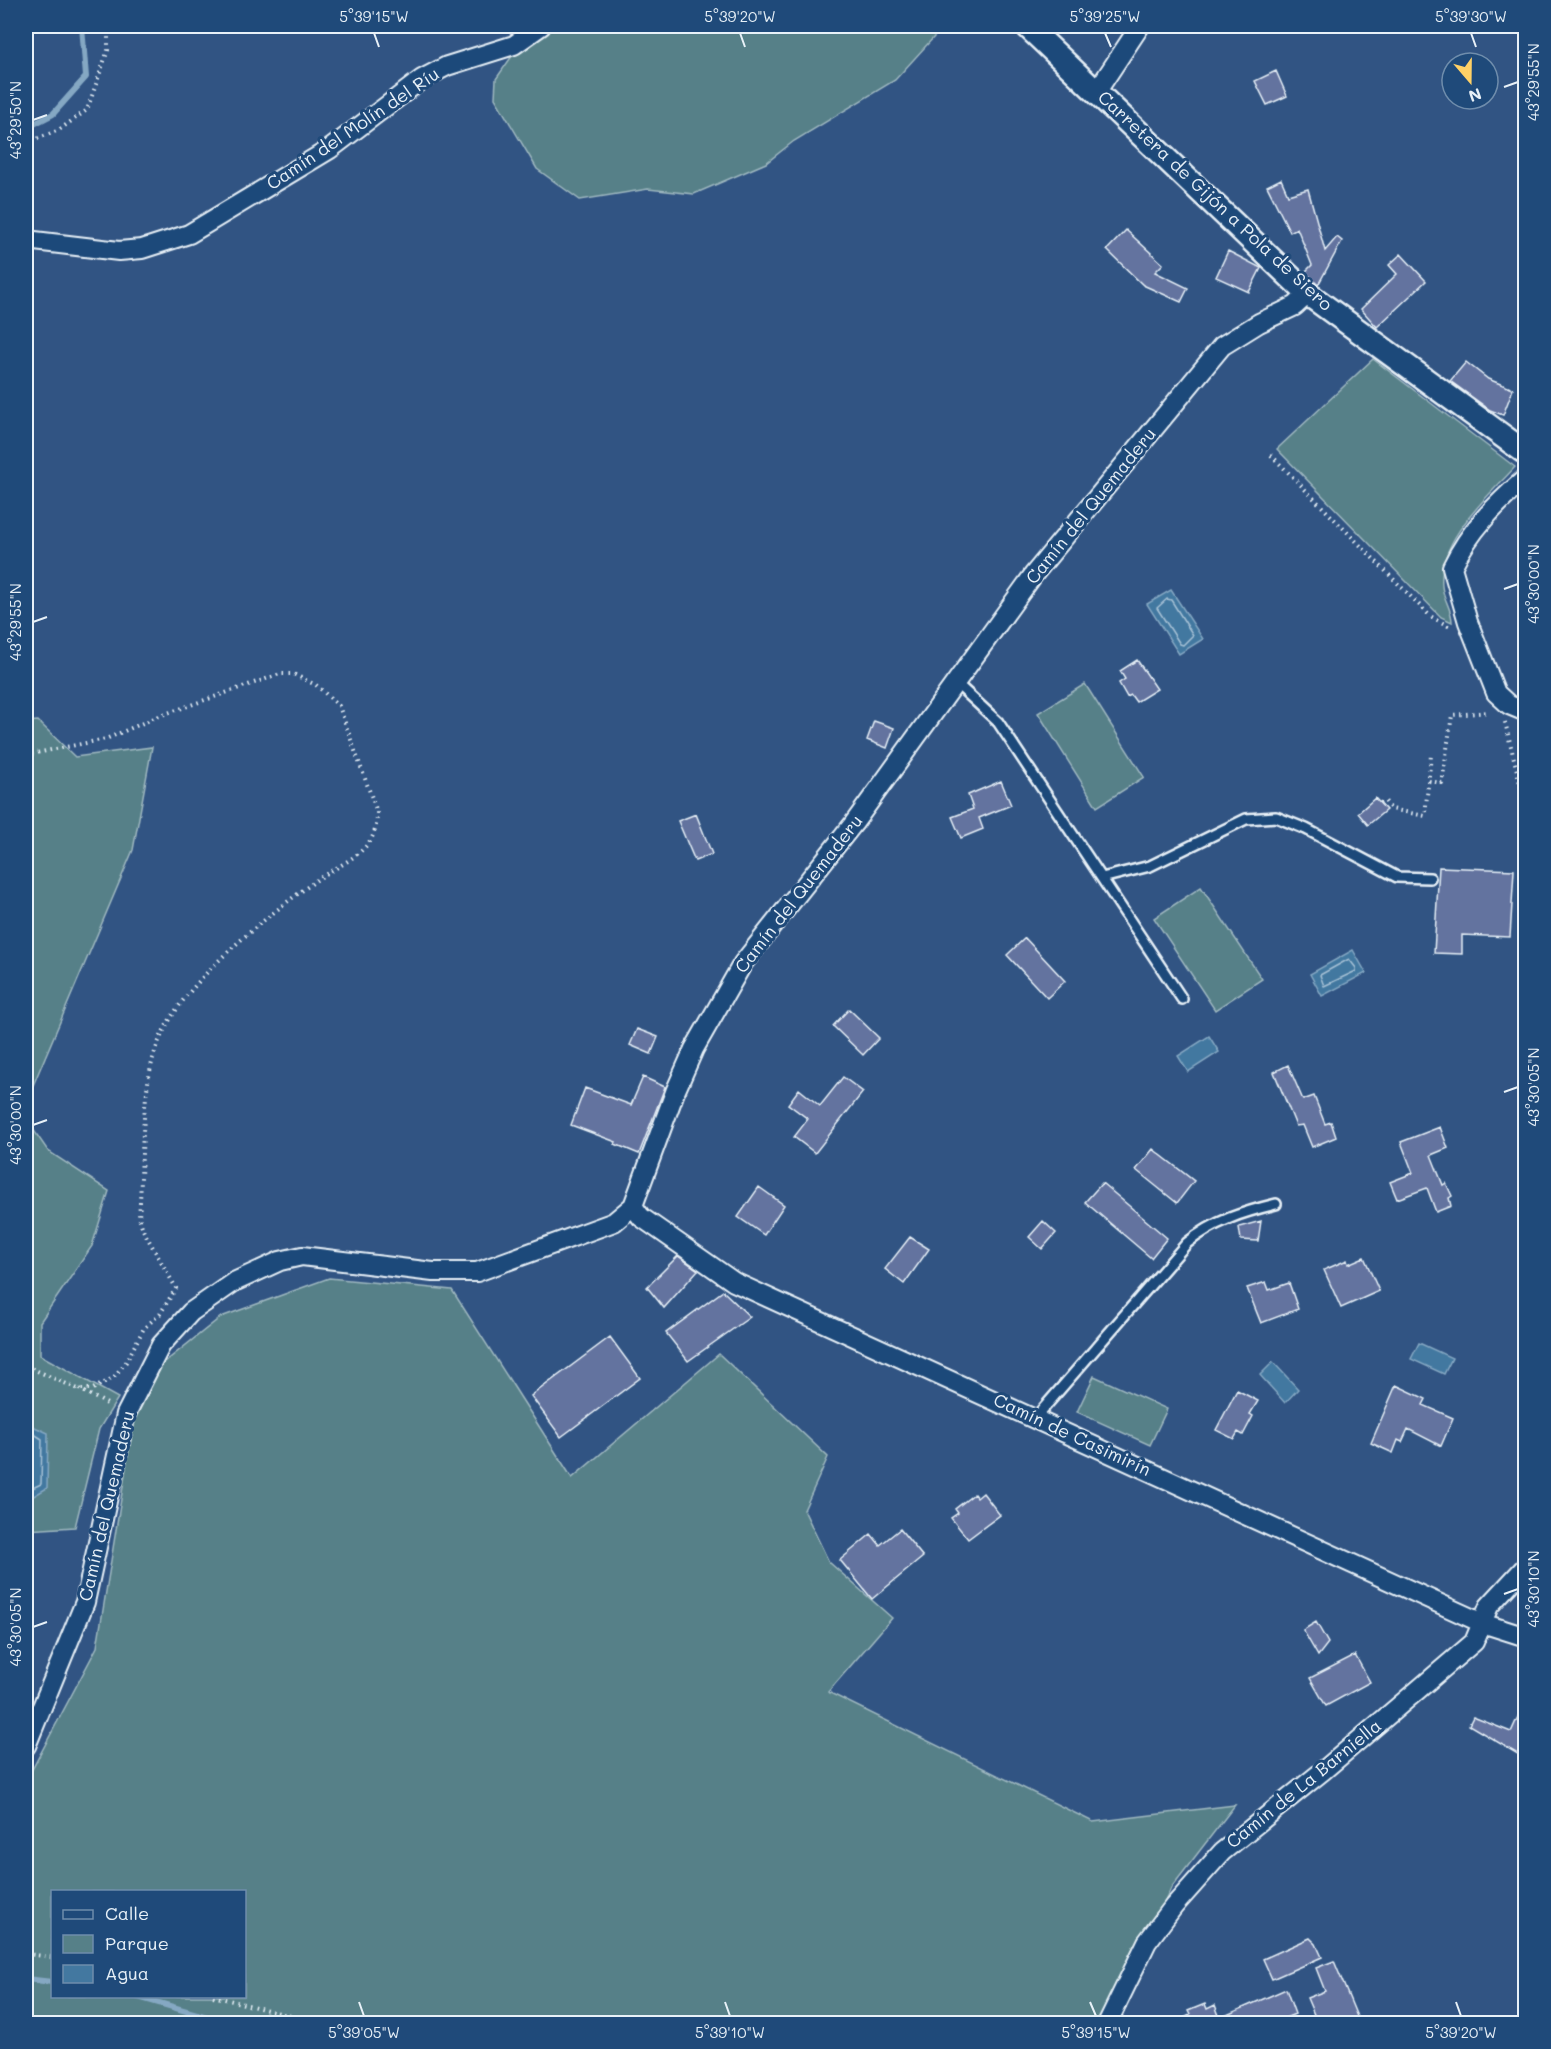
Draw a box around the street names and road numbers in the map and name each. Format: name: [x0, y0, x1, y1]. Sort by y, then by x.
street label: Camín del Molín del Ríu: [261, 61, 443, 195]
street label: Carretera de Gijón a Pola de Siero: [1093, 85, 1339, 316]
street label: Camín del Quemaderu: [1020, 422, 1161, 589]
street label: Camín del Quemaderu: [729, 809, 868, 977]
street label: Camín de Casimirín: [990, 1387, 1155, 1481]
street label: Camín del Quemaderu: [72, 1408, 140, 1603]
street label: Camín de La Barniella: [1221, 1713, 1386, 1853]

